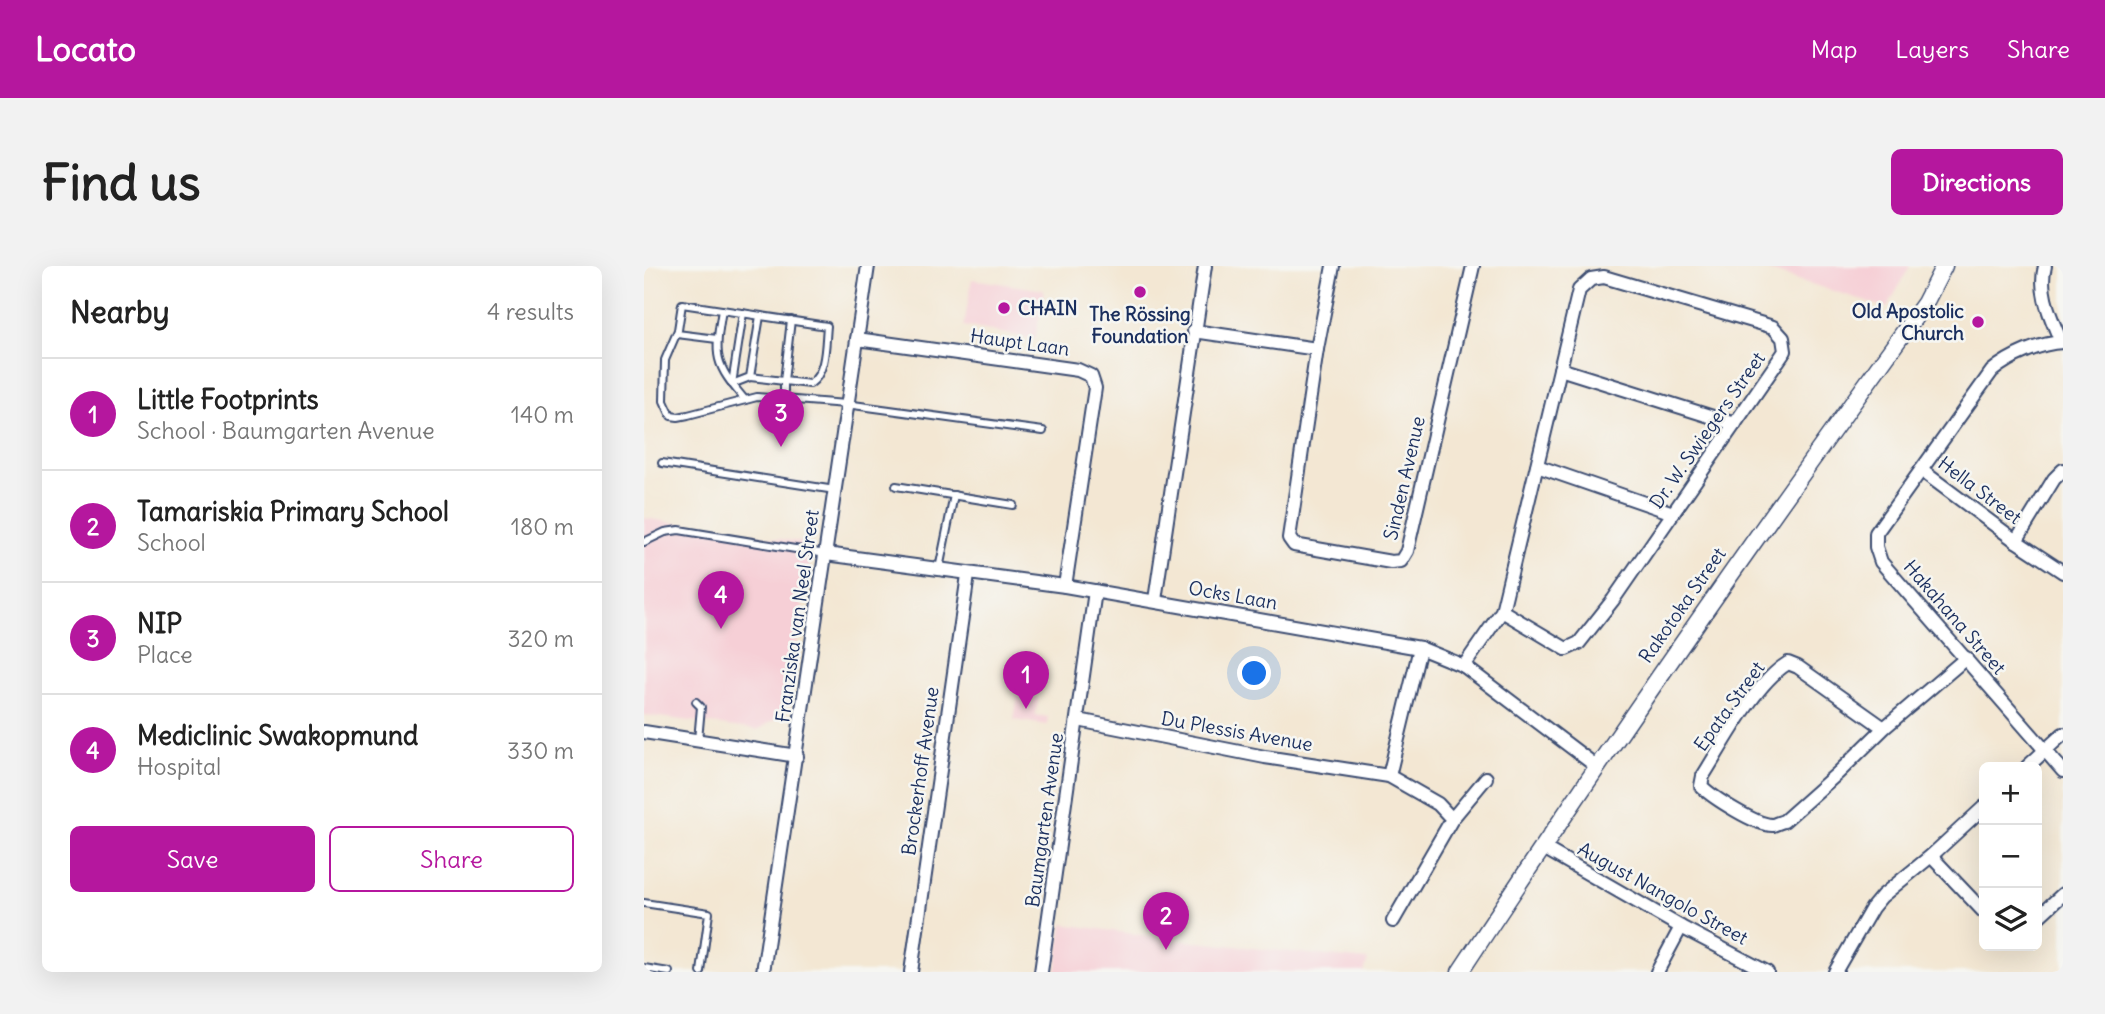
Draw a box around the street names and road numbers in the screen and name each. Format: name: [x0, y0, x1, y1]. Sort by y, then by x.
street label: Haupt Laan: [969, 323, 1071, 361]
street label: Dr. W. Swiegers Street: [1644, 347, 1770, 513]
street label: Sinden Avenue: [1378, 414, 1430, 542]
street label: Hella Street: [1934, 451, 2026, 529]
street label: Franziska van Neel Street: [770, 508, 824, 724]
street label: Rakotoka Street: [1633, 543, 1731, 667]
street label: Hakahana Street: [1899, 555, 2011, 679]
street label: Ocks Laan: [1187, 575, 1279, 615]
street label: Epata Street: [1688, 656, 1770, 756]
street label: Brockerhoff Avenue: [896, 685, 944, 857]
street label: Du Plessis Avenue: [1159, 706, 1315, 756]
street label: Baumgarten Avenue: [1020, 731, 1068, 909]
street label: August Nangolo Street: [1574, 836, 1752, 950]

